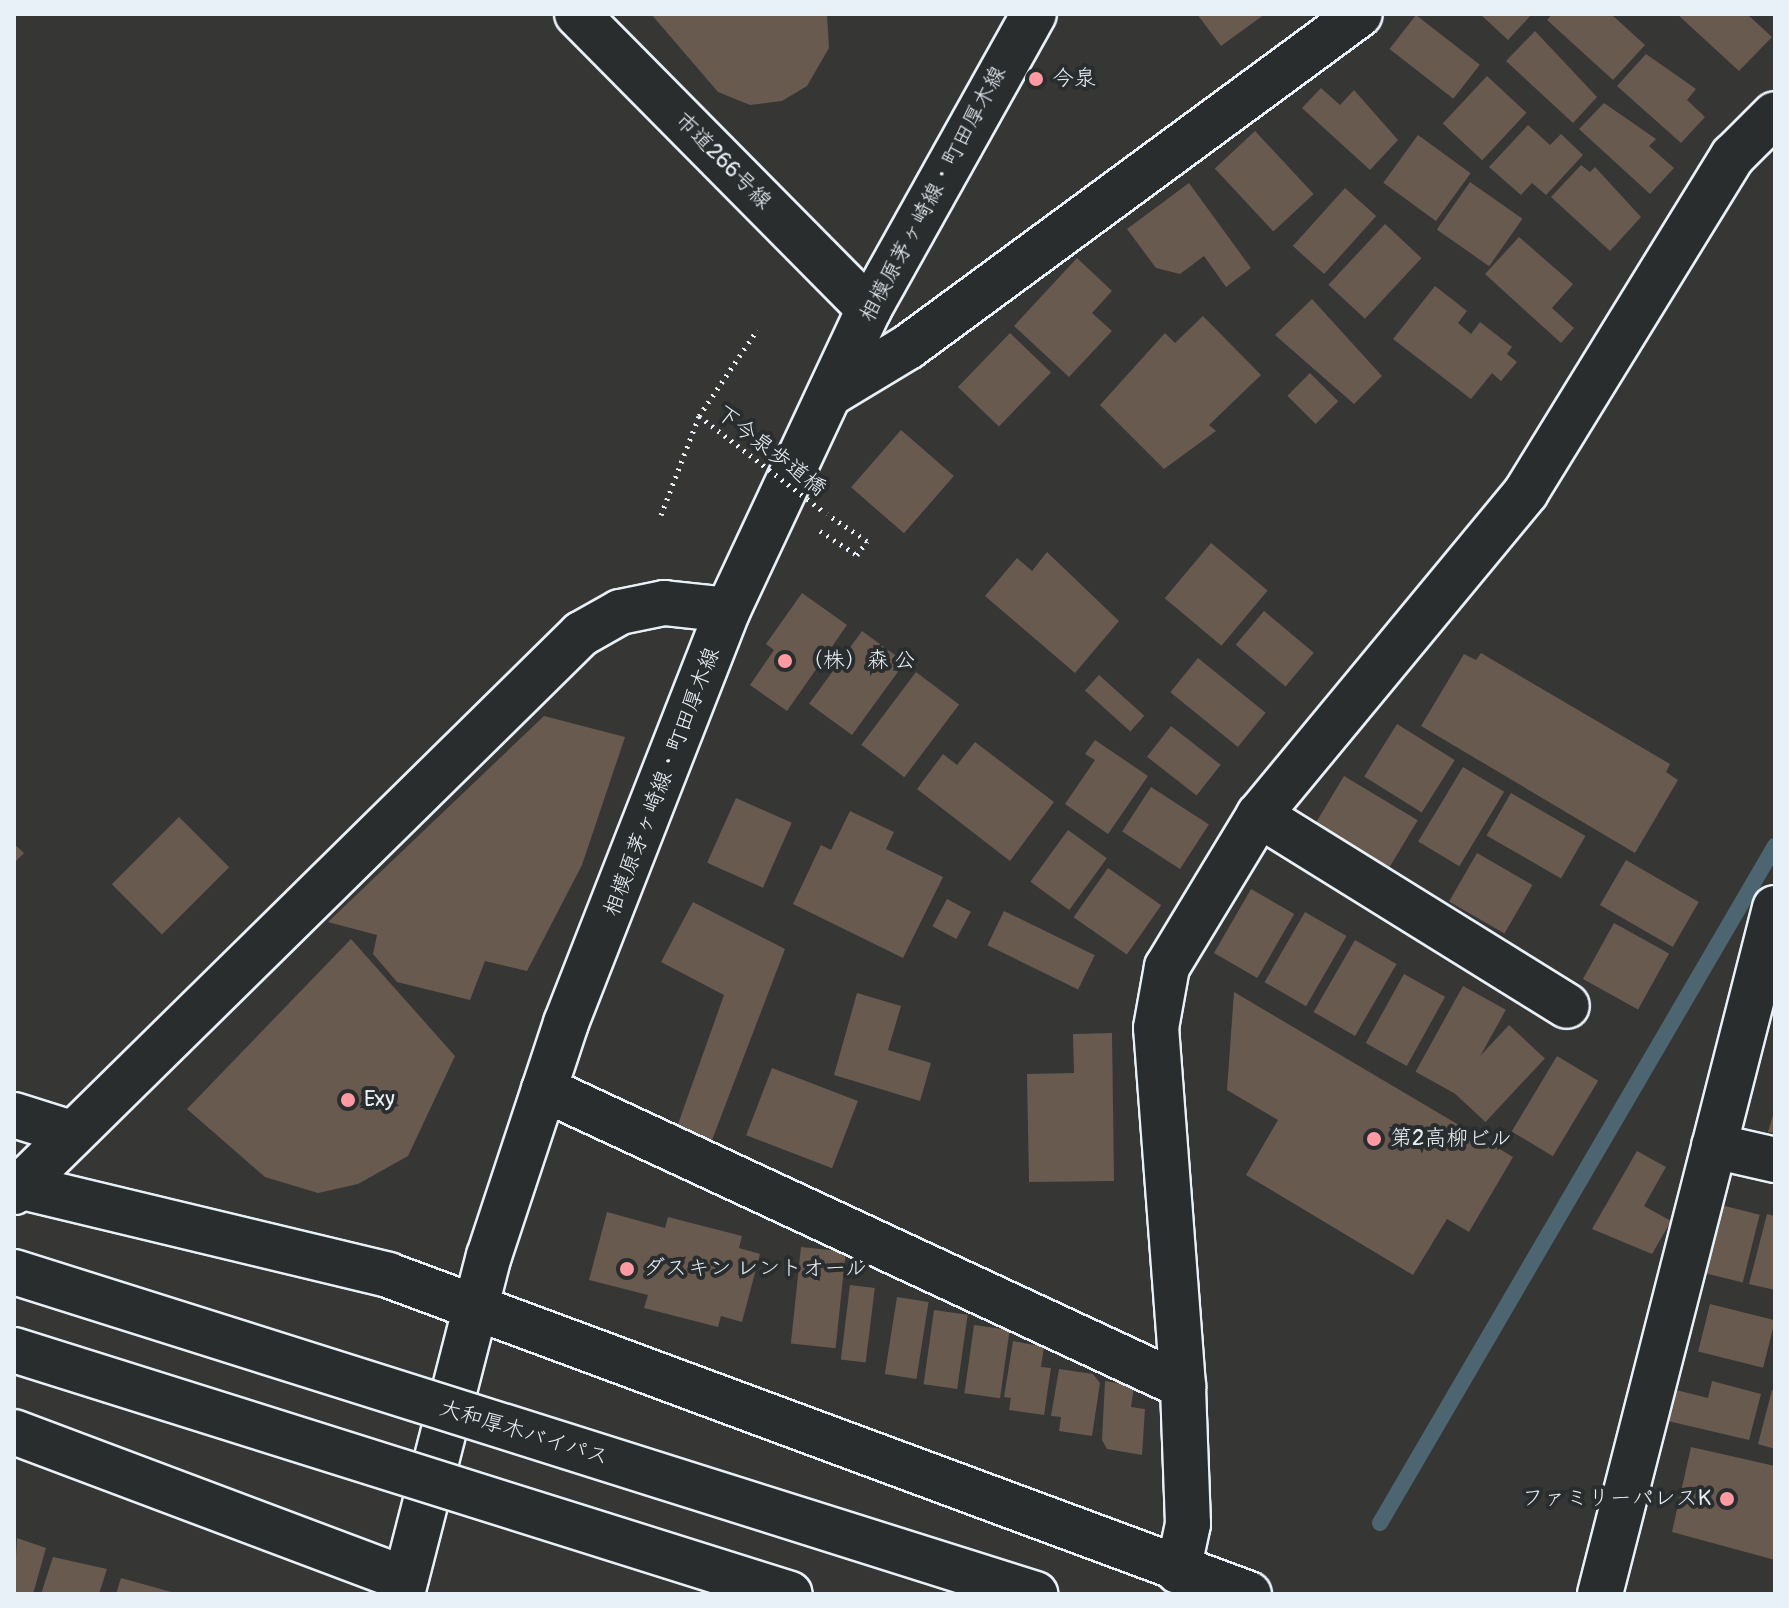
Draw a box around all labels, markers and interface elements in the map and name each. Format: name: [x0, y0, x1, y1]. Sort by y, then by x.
street label: 相模原茅ヶ崎線・町田厚木線: [854, 62, 1012, 326]
place label: 今泉: [1052, 66, 1096, 92]
marker: 今泉: [1027, 70, 1045, 88]
street label: 市道266号線: [669, 107, 777, 215]
street label: 下今泉歩道橋: [711, 400, 831, 502]
street label: 相模原茅ヶ崎線・町田厚木線: [598, 644, 726, 920]
place label: （株）森 公: [801, 648, 916, 674]
marker: （株）森 公: [776, 652, 794, 670]
place label: Exy: [364, 1087, 395, 1113]
marker: Exy: [339, 1091, 357, 1109]
place label: 第2高柳ビル: [1390, 1126, 1512, 1152]
marker: 第2高柳ビル: [1365, 1130, 1383, 1148]
place label: ダスキン レントオール: [643, 1256, 868, 1282]
marker: ダスキン レントオール: [618, 1260, 636, 1278]
street label: 大和厚木バイパス: [436, 1395, 612, 1471]
place label: ファミリーパレスK: [1522, 1486, 1711, 1512]
marker: ファミリーパレスK: [1718, 1490, 1736, 1508]

